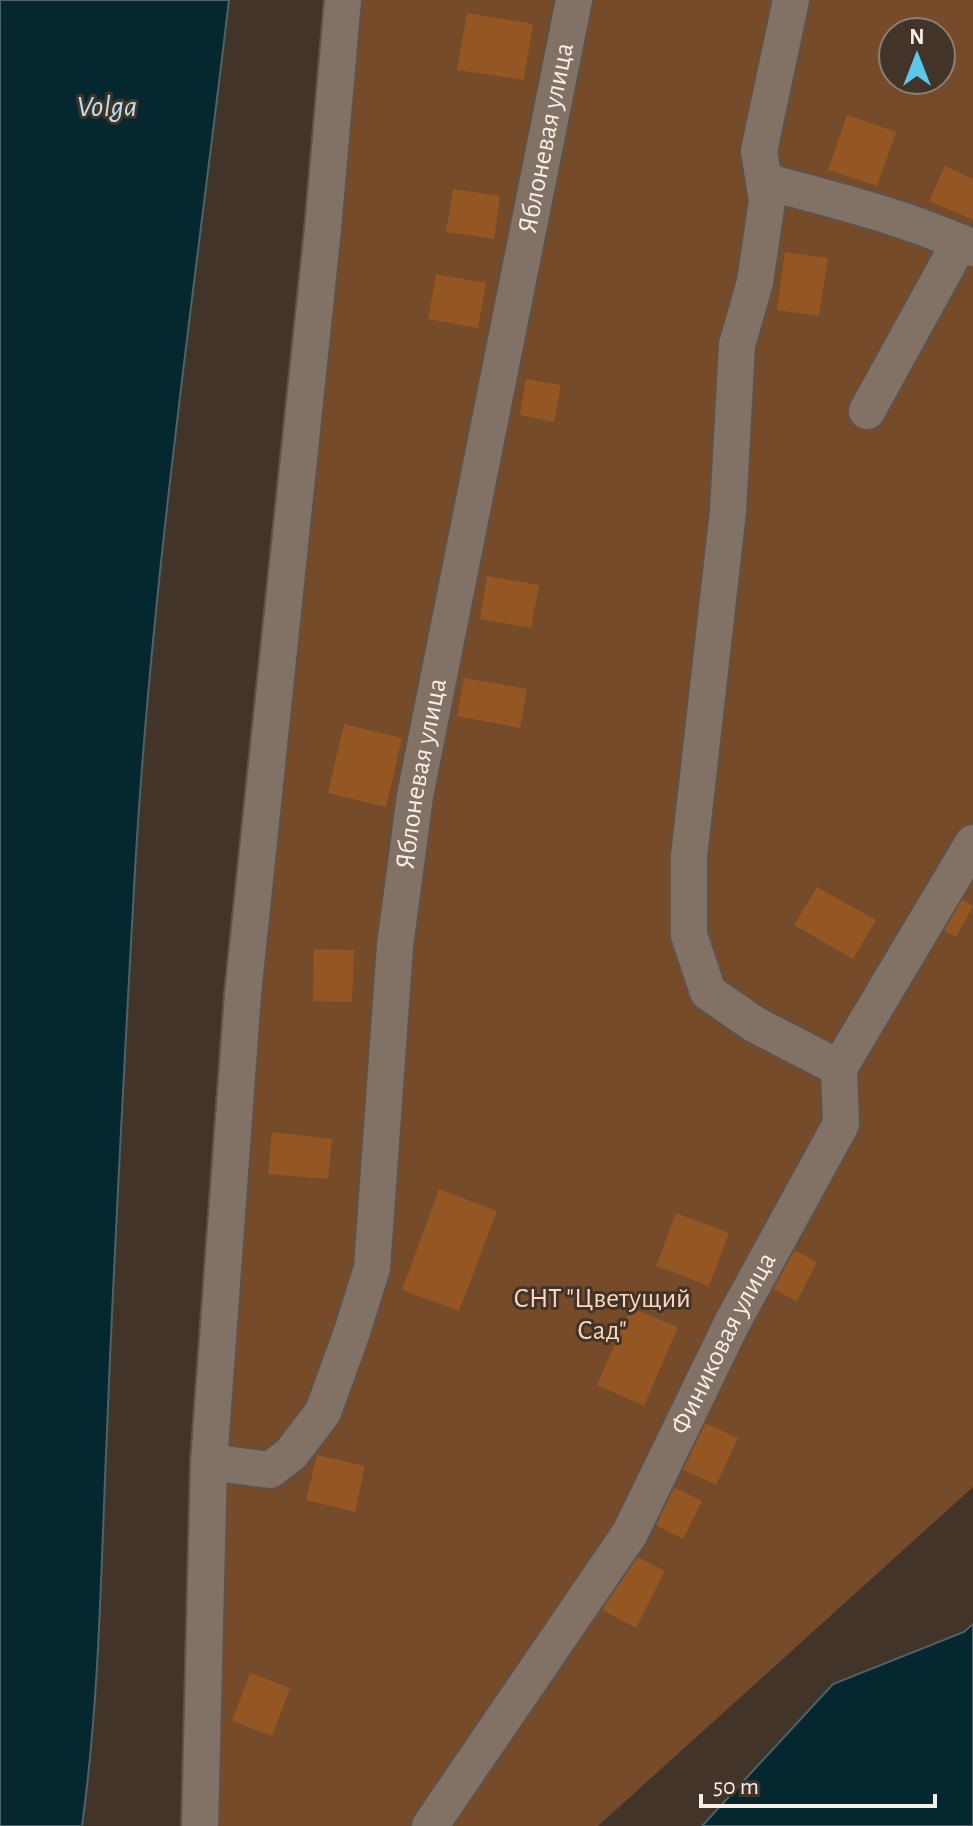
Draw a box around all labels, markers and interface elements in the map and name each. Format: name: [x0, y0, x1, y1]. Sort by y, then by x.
north arrow: [877, 16, 957, 96]
text: N: [909, 26, 925, 48]
street label: Яблоневая улица: [514, 40, 579, 236]
water label: Volga: [77, 92, 137, 122]
street label: Яблоневая улица: [391, 676, 452, 871]
street label: Финиковая улица: [666, 1248, 782, 1439]
park label: СНТ "Цветущий Сад": [513, 1285, 691, 1345]
scale bar: [701, 1758, 935, 1808]
text: 50 m: [713, 1775, 759, 1799]

